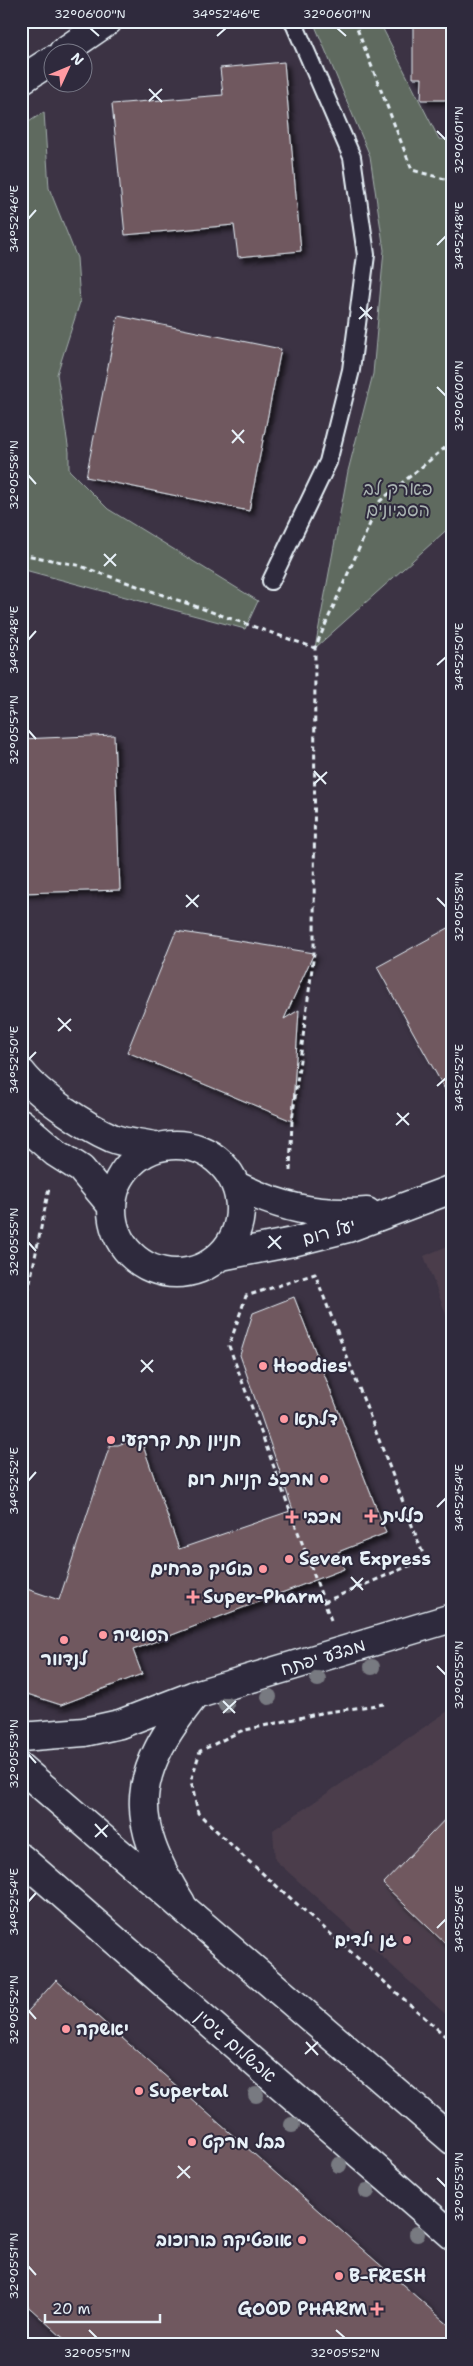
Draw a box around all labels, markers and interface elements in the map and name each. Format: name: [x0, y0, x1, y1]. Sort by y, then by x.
text: 32°06'00"N: [54, 6, 126, 22]
text: 34°52'46"E: [192, 6, 260, 22]
text: 32°06'01"N: [303, 6, 371, 22]
north arrow: [42, 42, 92, 92]
text: N: [67, 49, 88, 69]
text: 32°06'01"N: [451, 106, 467, 174]
text: 34°52'46"E: [6, 185, 22, 253]
text: 34°52'48"E: [451, 202, 467, 270]
text: 32°06'00"N: [451, 360, 467, 432]
text: 32°05'58"N: [6, 440, 22, 510]
park label: פארק לב הסביונים: [363, 477, 433, 522]
text: 34°52'48"E: [6, 606, 22, 674]
text: 34°52'50"E: [451, 623, 467, 691]
text: 32°05'57"N: [6, 695, 22, 765]
text: 32°05'58"N: [451, 872, 467, 942]
text: 34°52'50"E: [6, 1026, 22, 1094]
text: 34°52'52"E: [451, 1044, 467, 1112]
text: 32°05'55"N: [6, 1208, 22, 1277]
street label: יעל רום: [300, 1213, 358, 1251]
place label: Hoodies: [273, 1354, 347, 1378]
marker: Hoodies: [257, 1360, 269, 1372]
place label: דלתא: [294, 1407, 338, 1431]
marker: דלתא: [278, 1413, 290, 1425]
place label: חניון תת קרקעי: [121, 1428, 241, 1452]
marker: חניון תת קרקעי: [105, 1434, 117, 1446]
text: 34°52'52"E: [6, 1447, 22, 1515]
text: 34°52'54"E: [451, 1464, 467, 1532]
place label: מרכז קניות רום: [187, 1467, 314, 1491]
marker: מרכז קניות רום: [318, 1473, 330, 1485]
place label: כללית: [380, 1504, 424, 1528]
place label: מכבי: [303, 1505, 342, 1529]
marker: כללית: [364, 1509, 378, 1523]
marker: מכבי: [285, 1510, 299, 1524]
place label: Seven Express: [299, 1547, 431, 1571]
marker: Seven Express: [283, 1553, 295, 1565]
place label: בוטיק פרחים: [151, 1557, 253, 1581]
marker: בוטיק פרחים: [257, 1563, 269, 1575]
place label: Super-Pharm: [203, 1585, 325, 1609]
marker: Super-Pharm: [187, 1591, 199, 1603]
place label: הסושיה: [113, 1623, 169, 1647]
marker: הסושיה: [97, 1629, 109, 1641]
street label: מבצע יפתח: [278, 1633, 368, 1681]
marker: לנדוור: [58, 1634, 70, 1646]
text: 32°05'55"N: [451, 1641, 467, 1710]
place label: לנדוור: [41, 1647, 88, 1671]
text: 32°05'53"N: [6, 1719, 22, 1789]
text: 34°52'54"E: [6, 1868, 22, 1936]
text: 34°52'56"E: [451, 1885, 467, 1953]
place label: גן ילדים: [334, 1928, 397, 1952]
marker: גן ילדים: [401, 1934, 413, 1946]
text: 32°05'52"N: [6, 1975, 22, 2045]
street label: אבשלום גיסין: [190, 2004, 282, 2088]
place label: יאשקה: [76, 2017, 129, 2041]
marker: יאשקה: [60, 2023, 72, 2035]
place label: Supertal: [149, 2079, 229, 2103]
marker: Supertal: [133, 2085, 145, 2097]
place label: בבל מרקט: [202, 2130, 285, 2154]
marker: בבל מרקט: [186, 2136, 198, 2148]
text: 32°05'53"N: [451, 2152, 467, 2222]
place label: אופטיקה בורוכוב: [156, 2228, 292, 2252]
text: 32°05'51"N: [6, 2233, 22, 2299]
marker: אופטיקה בורוכוב: [296, 2234, 308, 2246]
place label: B-FRESH: [349, 2264, 426, 2288]
marker: B-FRESH: [333, 2270, 345, 2282]
scale bar: [45, 2291, 160, 2323]
place label: GOOD PHARM: [238, 2297, 367, 2321]
text: 20 m: [52, 2299, 91, 2319]
marker: GOOD PHARM: [371, 2303, 383, 2315]
text: 32°05'51"N: [64, 2345, 130, 2361]
text: 32°05'52"N: [310, 2345, 380, 2361]

